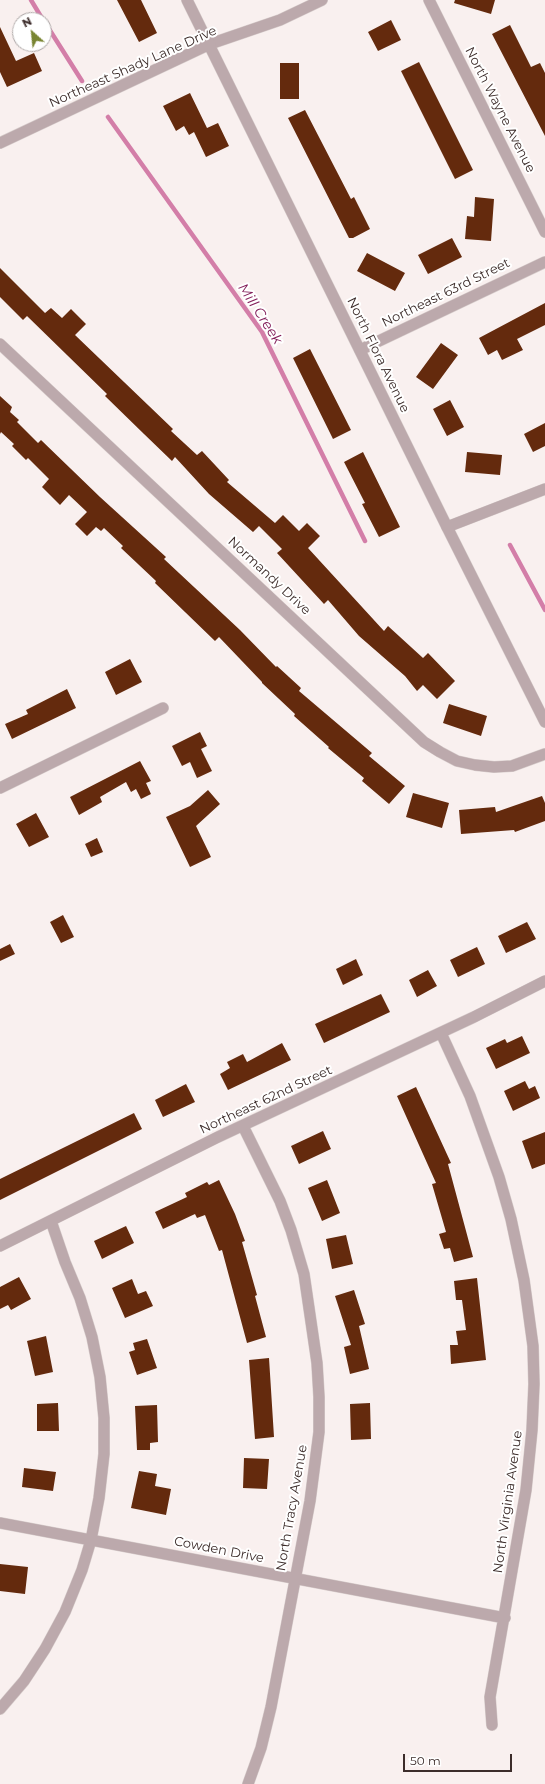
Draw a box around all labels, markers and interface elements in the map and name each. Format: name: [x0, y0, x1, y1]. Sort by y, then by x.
north arrow: [12, 12, 52, 52]
text: N: [20, 14, 34, 30]
street label: Northeast Shady Lane Drive: [47, 23, 219, 111]
street label: North Wayne Avenue: [462, 45, 538, 175]
street label: Northeast 63rd Street: [379, 255, 513, 331]
water label: Mill Creek: [234, 280, 286, 348]
street label: North Flora Avenue: [343, 295, 413, 415]
street label: Normandy Drive: [224, 534, 314, 618]
street label: Northeast 62nd Street: [197, 1062, 335, 1138]
street label: North Virginia Avenue: [490, 1430, 526, 1574]
street label: North Tracy Avenue: [273, 1444, 311, 1572]
street label: Cowden Drive: [173, 1534, 265, 1566]
scale bar: [405, 1746, 514, 1772]
text: 50 m: [410, 1753, 441, 1768]

